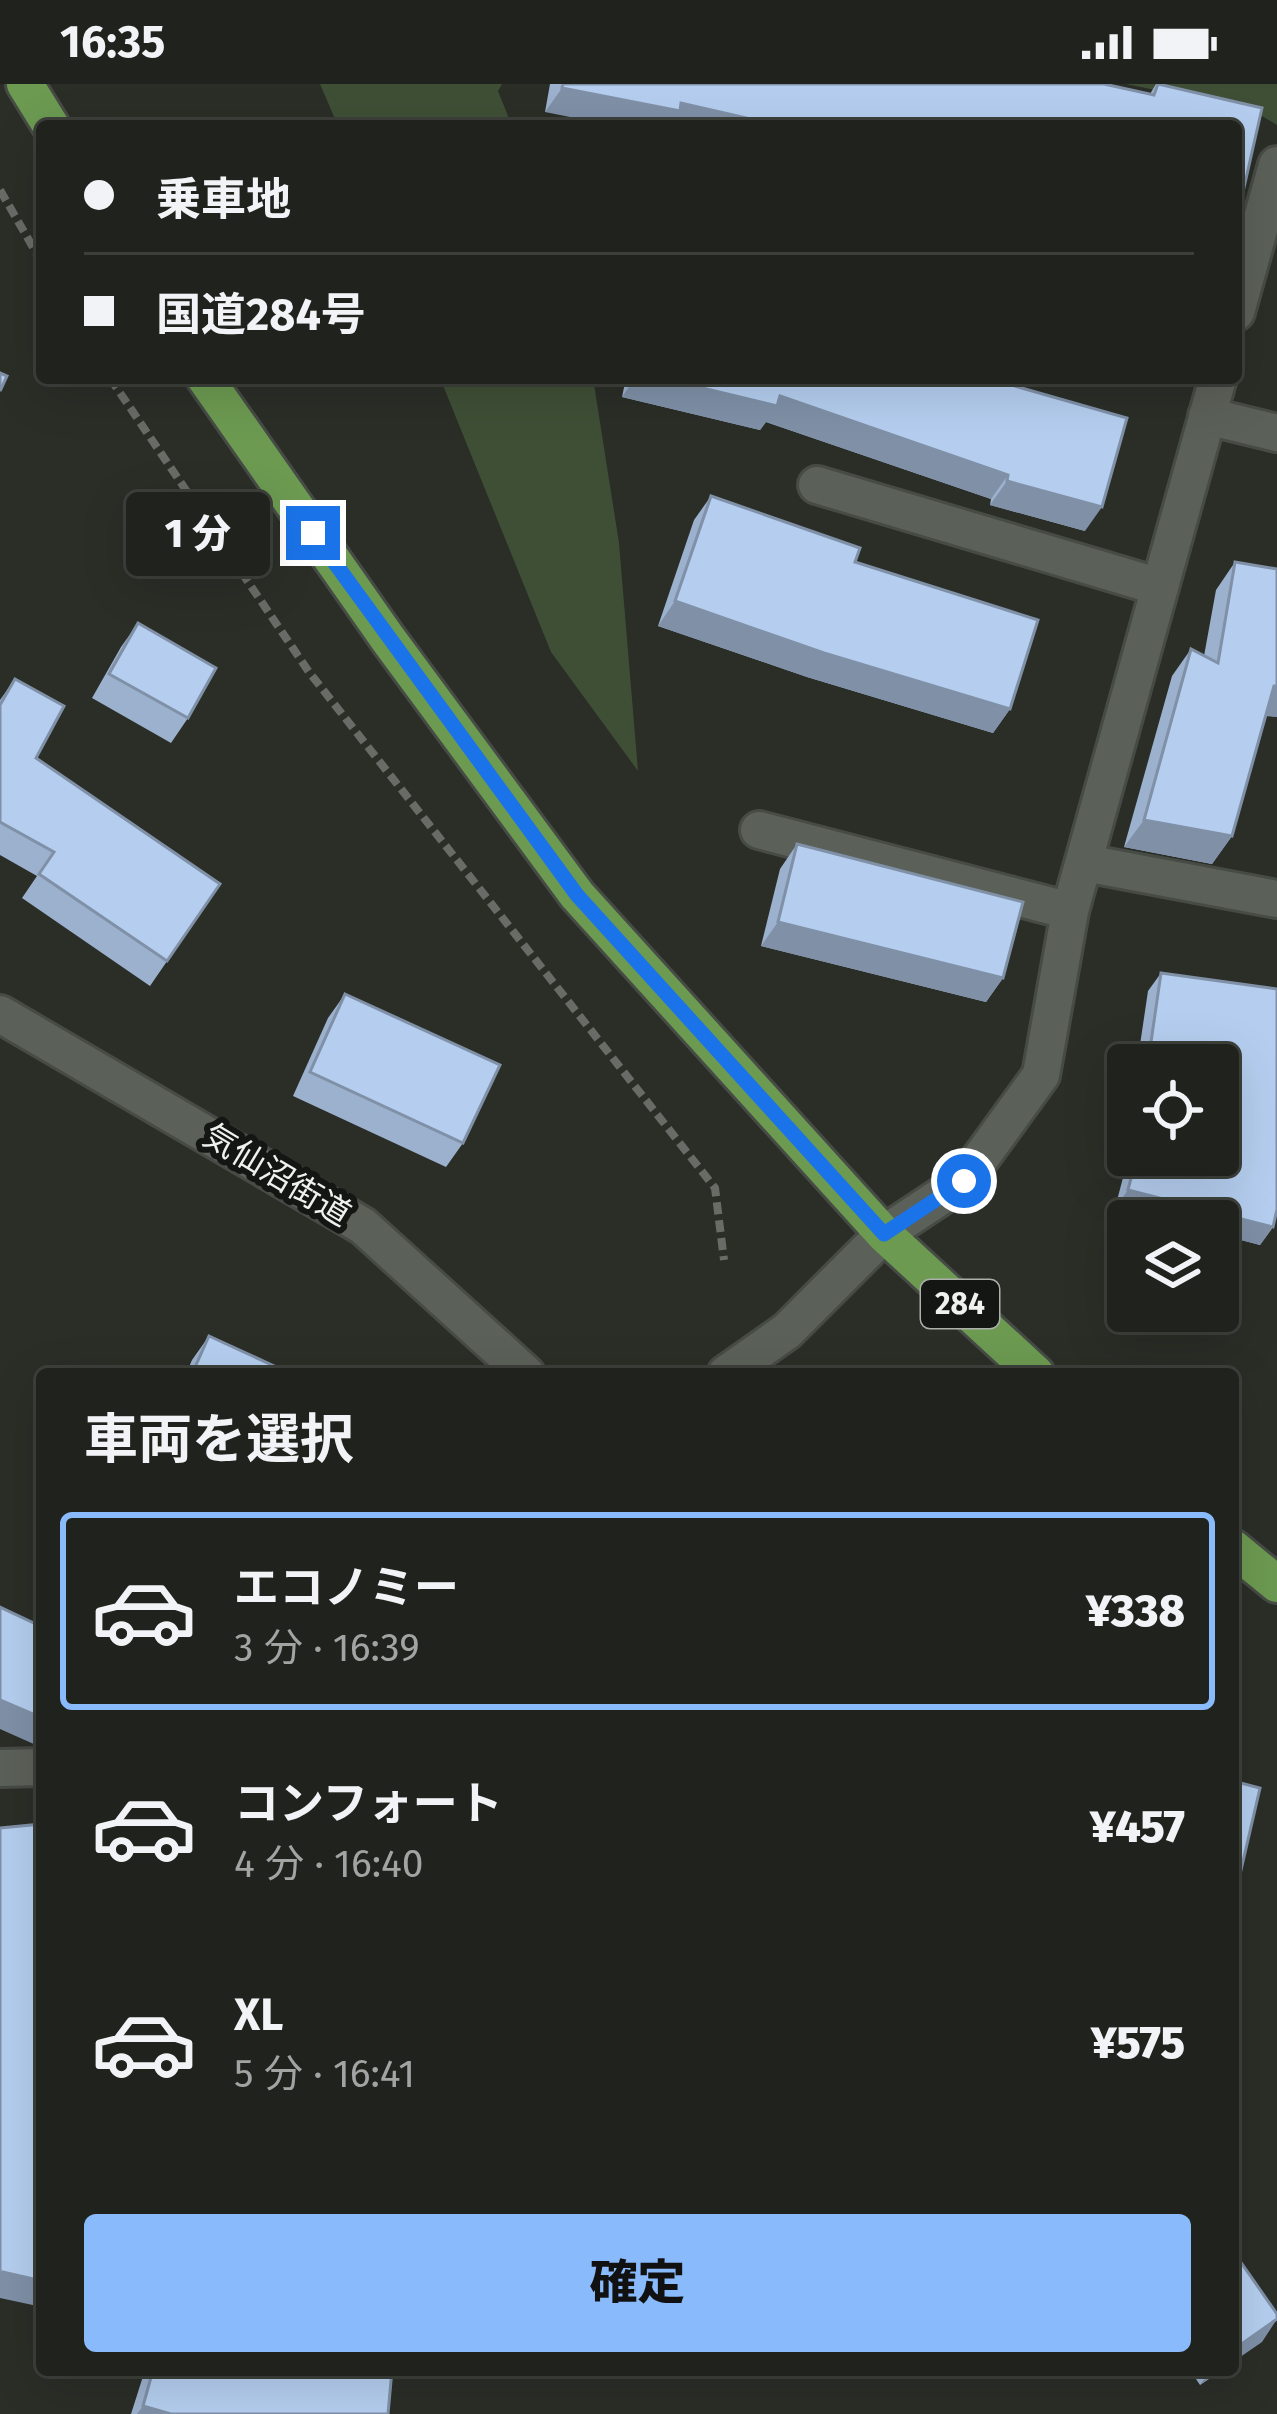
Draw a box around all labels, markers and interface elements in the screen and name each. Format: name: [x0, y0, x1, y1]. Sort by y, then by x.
text: 16:35: [60, 15, 165, 69]
text: 乗車地: [156, 173, 291, 227]
text: 国道284号: [156, 288, 366, 342]
callout: 1 分: [127, 491, 271, 575]
route end: [286, 506, 340, 560]
text: 1 分: [165, 511, 231, 557]
map controls: [1107, 1044, 1239, 1332]
button: locate: [1107, 1044, 1239, 1176]
street label: 気仙沼街道: [196, 1115, 358, 1235]
route start: [937, 1154, 991, 1208]
button: layers: [1107, 1200, 1239, 1332]
road number: 284: [921, 1280, 999, 1328]
text: 車両を選択: [84, 1408, 354, 1472]
icon: car: [90, 1557, 198, 1665]
text: エコノミー: [234, 1561, 459, 1615]
text: ¥338: [1086, 1584, 1185, 1638]
text: 3 分 · 16:39: [234, 1625, 420, 1671]
icon: car: [90, 1773, 198, 1881]
text: コンフォート: [234, 1777, 503, 1831]
text: ¥457: [1090, 1800, 1185, 1854]
text: 4 分 · 16:40: [234, 1841, 423, 1887]
text: XL: [234, 1988, 283, 2042]
icon: car: [90, 1989, 198, 2097]
text: ¥575: [1091, 2016, 1185, 2070]
text: 5 分 · 16:41: [234, 2051, 415, 2097]
button: 確定: [84, 2214, 1191, 2352]

